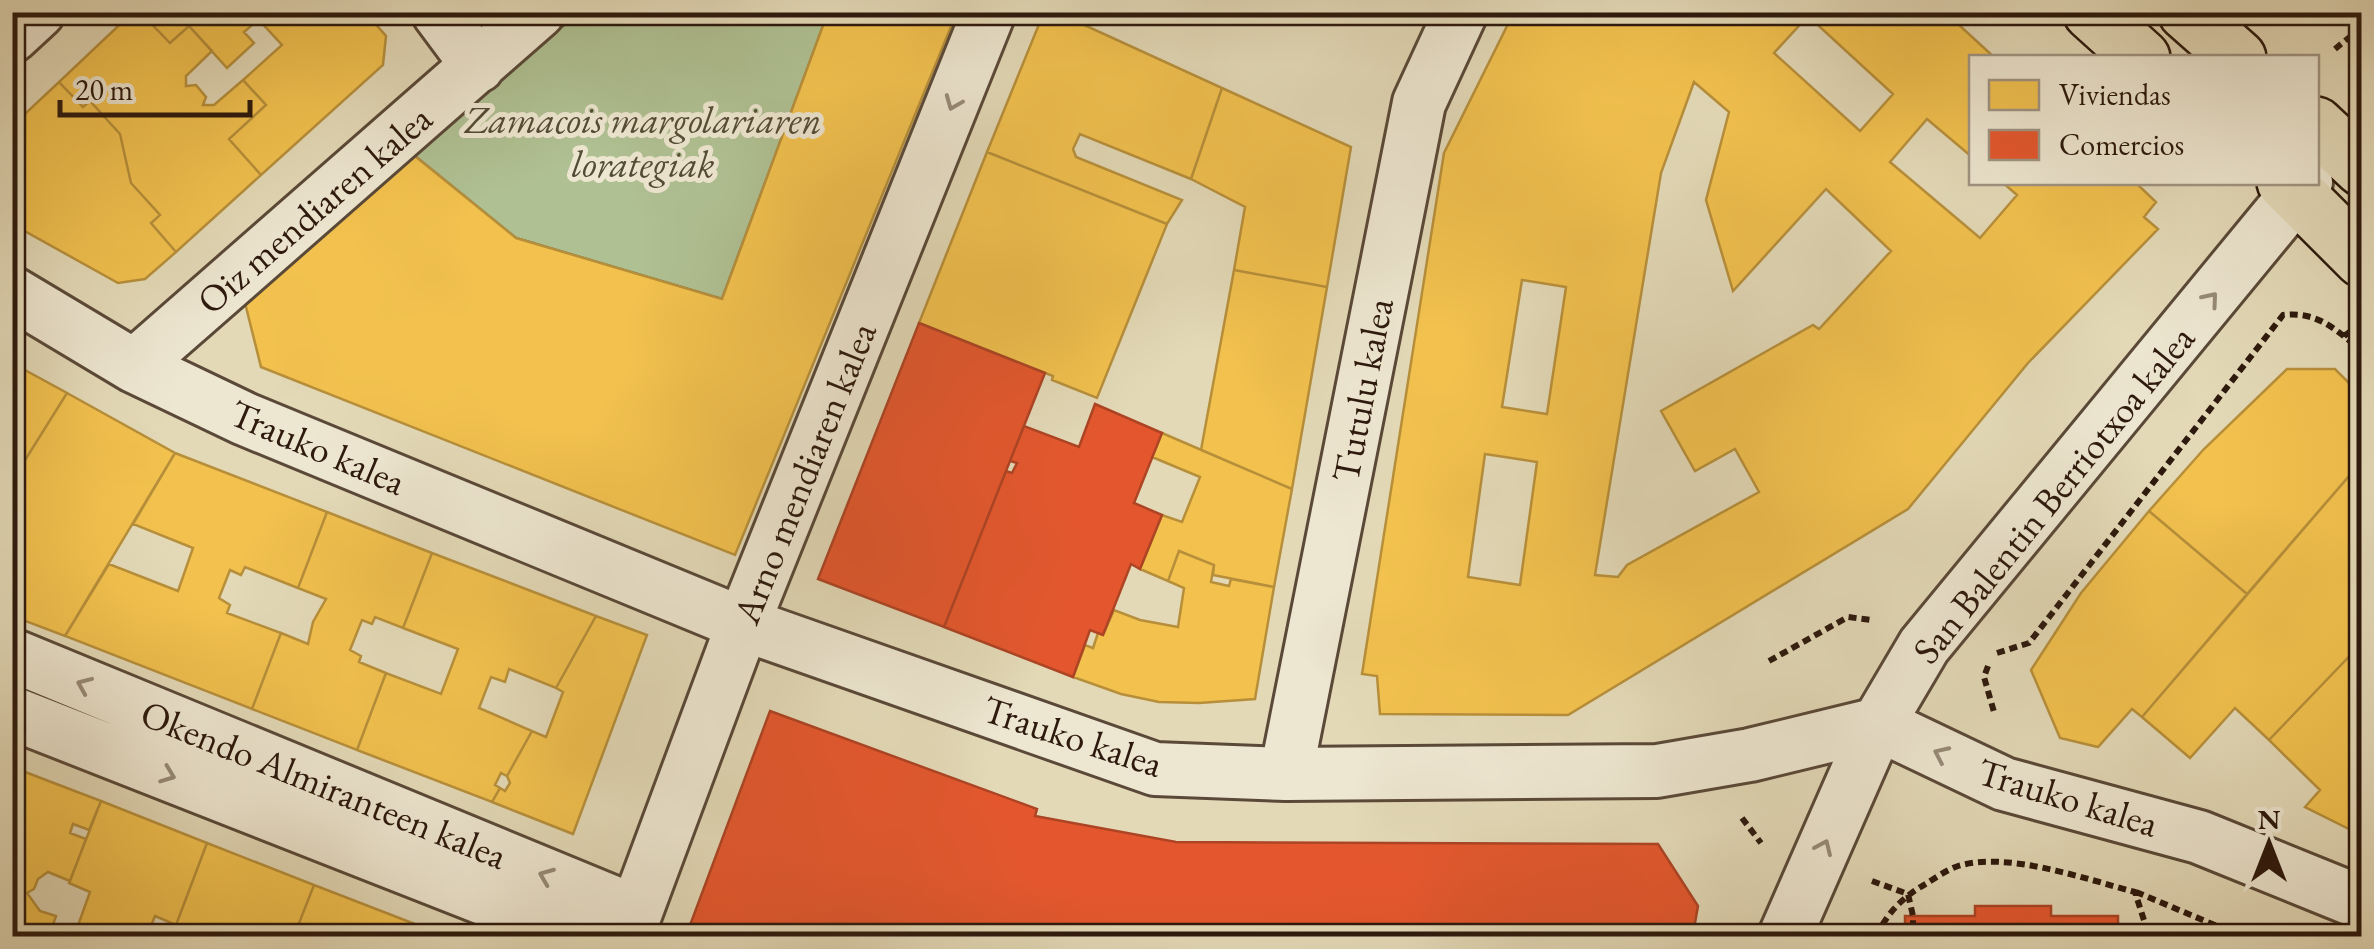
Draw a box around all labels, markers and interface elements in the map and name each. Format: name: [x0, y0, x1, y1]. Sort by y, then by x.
scale bar: [60, 55, 250, 117]
legend: [1969, 55, 2319, 185]
text: 20 m: [75, 70, 133, 109]
text: Viviendas: [2059, 75, 2171, 114]
street label: Oiz mendiaren kalea: [186, 93, 442, 324]
one-way arrow: [944, 93, 964, 111]
park label: Zamacois margolariaren lorategiak: [463, 95, 822, 188]
text: Comercios: [2059, 125, 2184, 164]
street label: Tutulu kalea: [1320, 293, 1404, 486]
one-way arrow: [2199, 293, 2217, 311]
street label: Arno mendiaren kalea: [721, 314, 887, 632]
street label: San Balentin Berriotxoa kalea: [1901, 314, 2205, 673]
street label: Trauko kalea: [223, 388, 414, 506]
one-way arrow: [76, 677, 94, 697]
street label: Trauko kalea: [977, 684, 1170, 788]
street label: Okendo Almiranteen kalea: [134, 688, 515, 880]
street label: Trauko kalea: [1972, 746, 2165, 848]
one-way arrow: [1933, 747, 1951, 767]
one-way arrow: [158, 764, 176, 784]
north arrow: [2219, 794, 2319, 894]
text: N: [2258, 801, 2281, 837]
one-way arrow: [1812, 839, 1832, 857]
one-way arrow: [538, 867, 556, 887]

